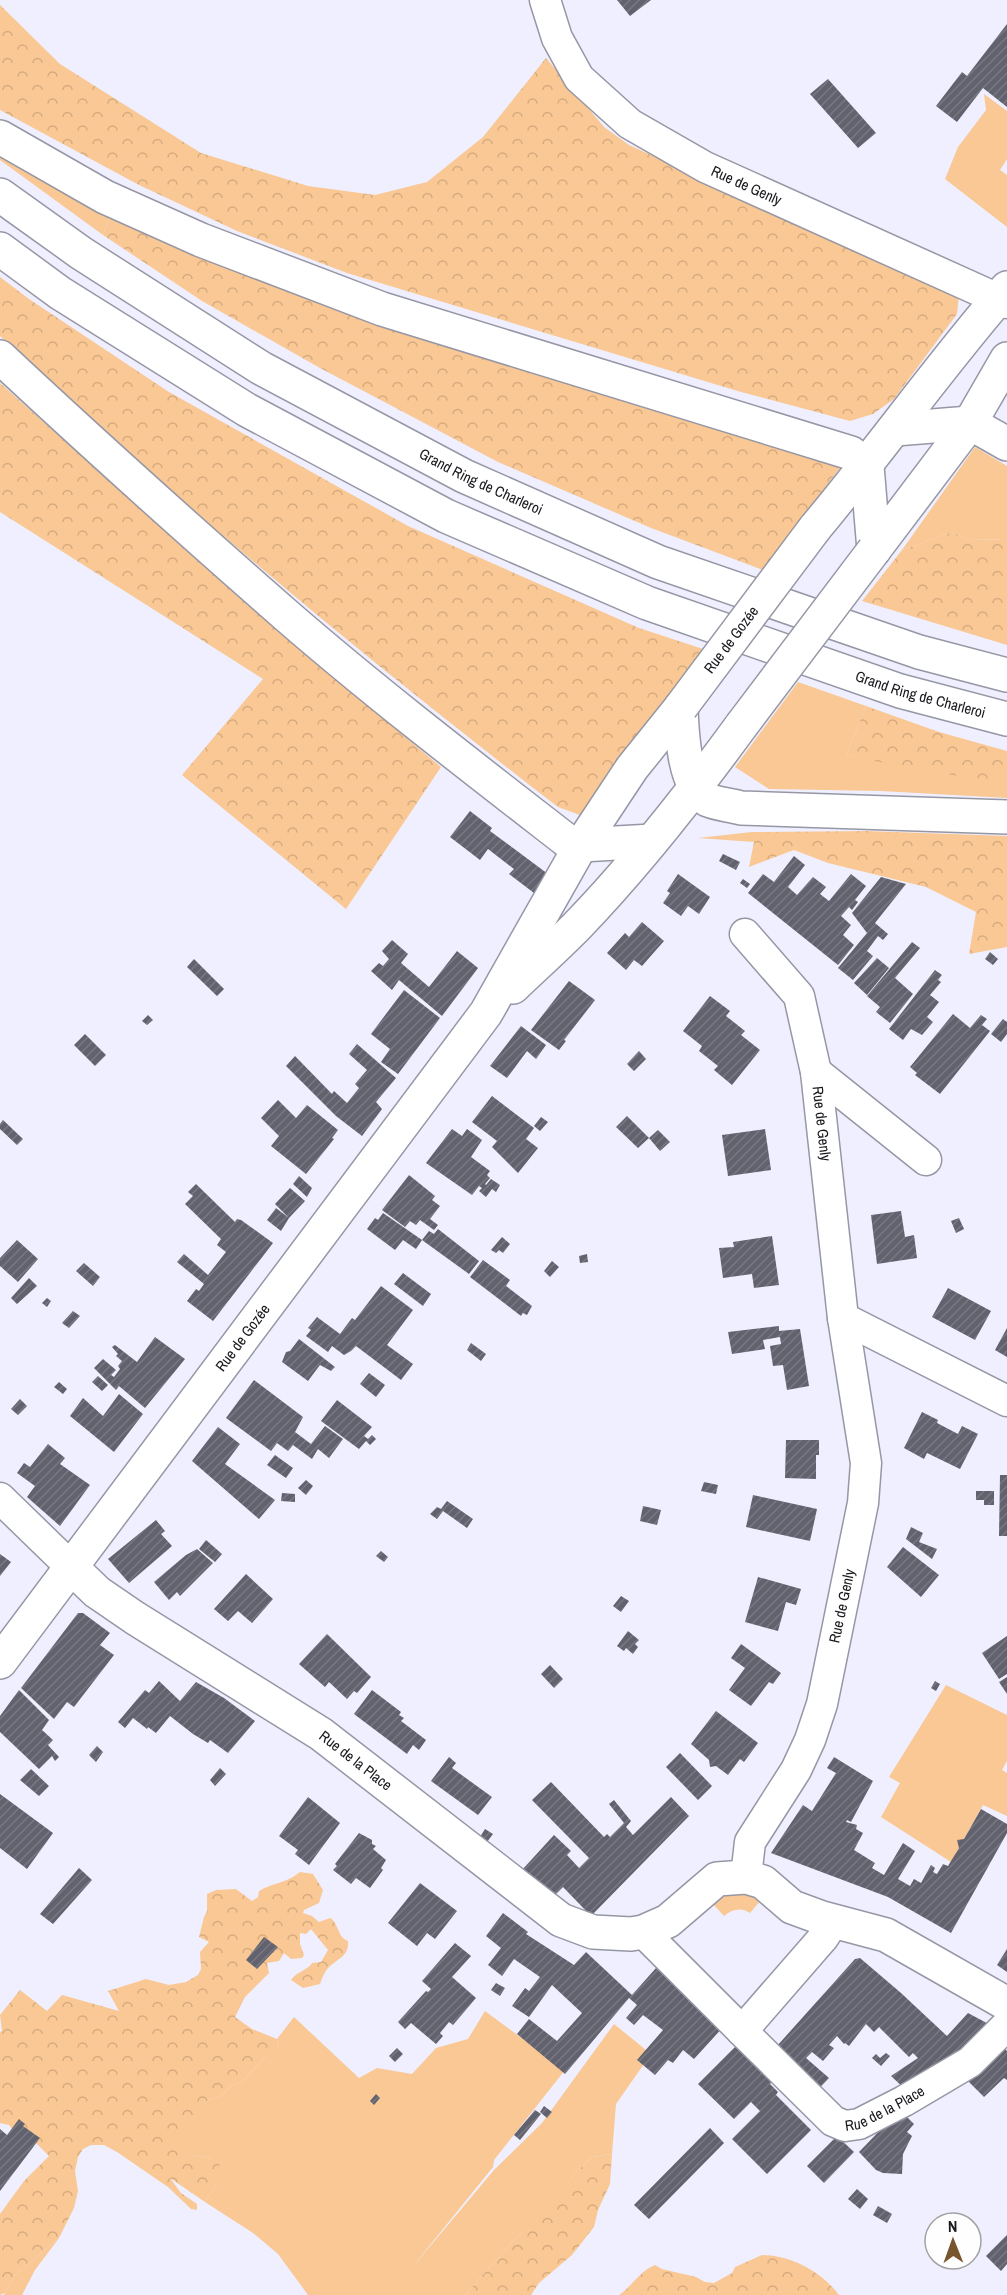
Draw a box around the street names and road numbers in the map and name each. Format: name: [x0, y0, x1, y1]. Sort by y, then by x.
street label: Rue de Genly: [708, 160, 786, 211]
street label: Grand Ring de Charleroi: [416, 443, 546, 520]
street label: Rue de Gozée: [699, 601, 763, 678]
street label: Grand Ring de Charleroi: [853, 665, 988, 723]
street label: Rue de Genly: [808, 1085, 837, 1163]
street label: Rue de Gozée: [210, 1299, 275, 1376]
street label: Rue de Genly: [823, 1566, 860, 1645]
street label: Rue de la Place: [315, 1725, 397, 1795]
street label: Rue de la Place: [843, 2080, 928, 2136]

